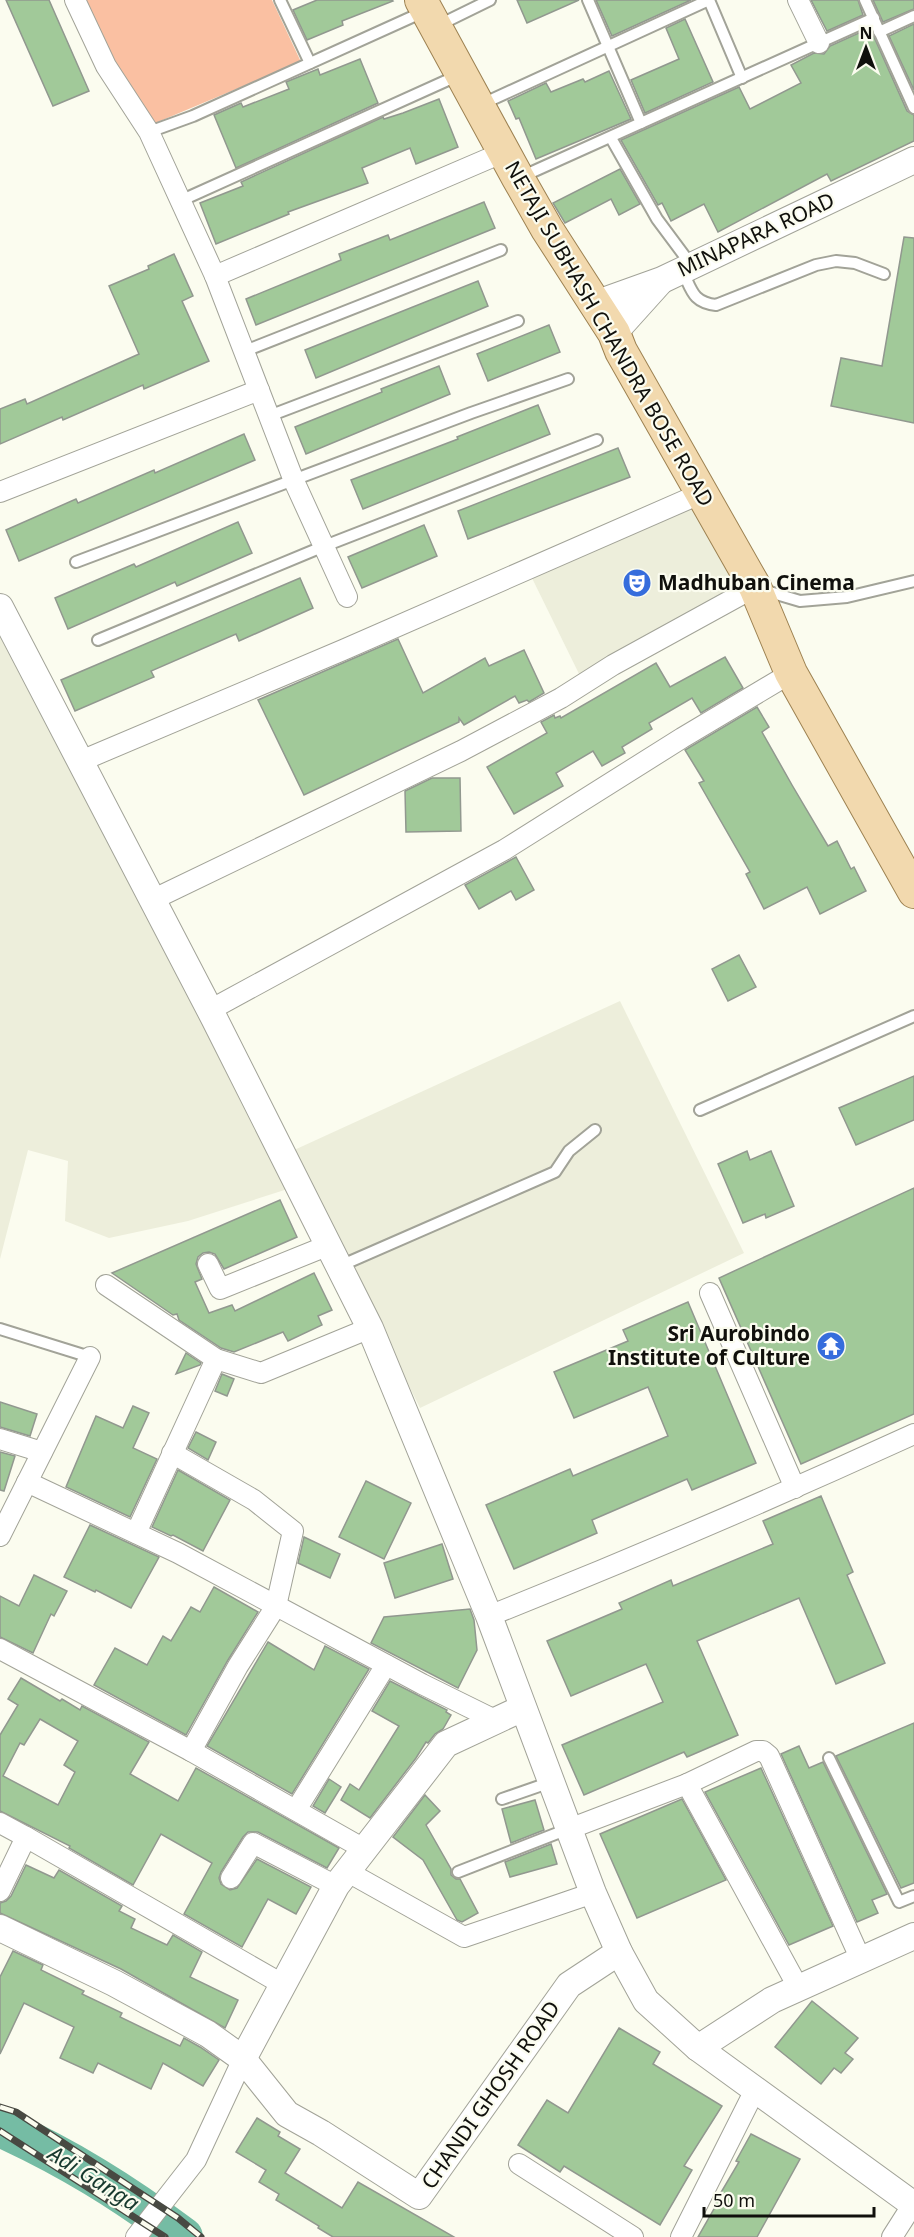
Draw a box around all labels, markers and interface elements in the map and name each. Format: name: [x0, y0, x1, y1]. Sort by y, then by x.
north arrow: [836, 18, 896, 78]
text: N: [859, 22, 873, 44]
street label: NETAJI SUBHASH CHANDRA BOSE ROAD: [499, 156, 721, 511]
street label: MINAPARA ROAD: [672, 185, 839, 283]
theatre icon: Madhuban Cinema: [621, 567, 653, 599]
place label: Madhuban Cinema: [658, 568, 855, 596]
place label: Sri Aurobindo Institute of Culture: [608, 1319, 810, 1371]
temple icon: Sri Aurobindo Institute of Culture: [815, 1330, 847, 1362]
street label: CHANDI GHOSH ROAD: [415, 1995, 566, 2194]
water label: Adi Ganga: [42, 2136, 146, 2217]
scale bar: [704, 2180, 874, 2218]
text: 50 m: [713, 2188, 755, 2212]

